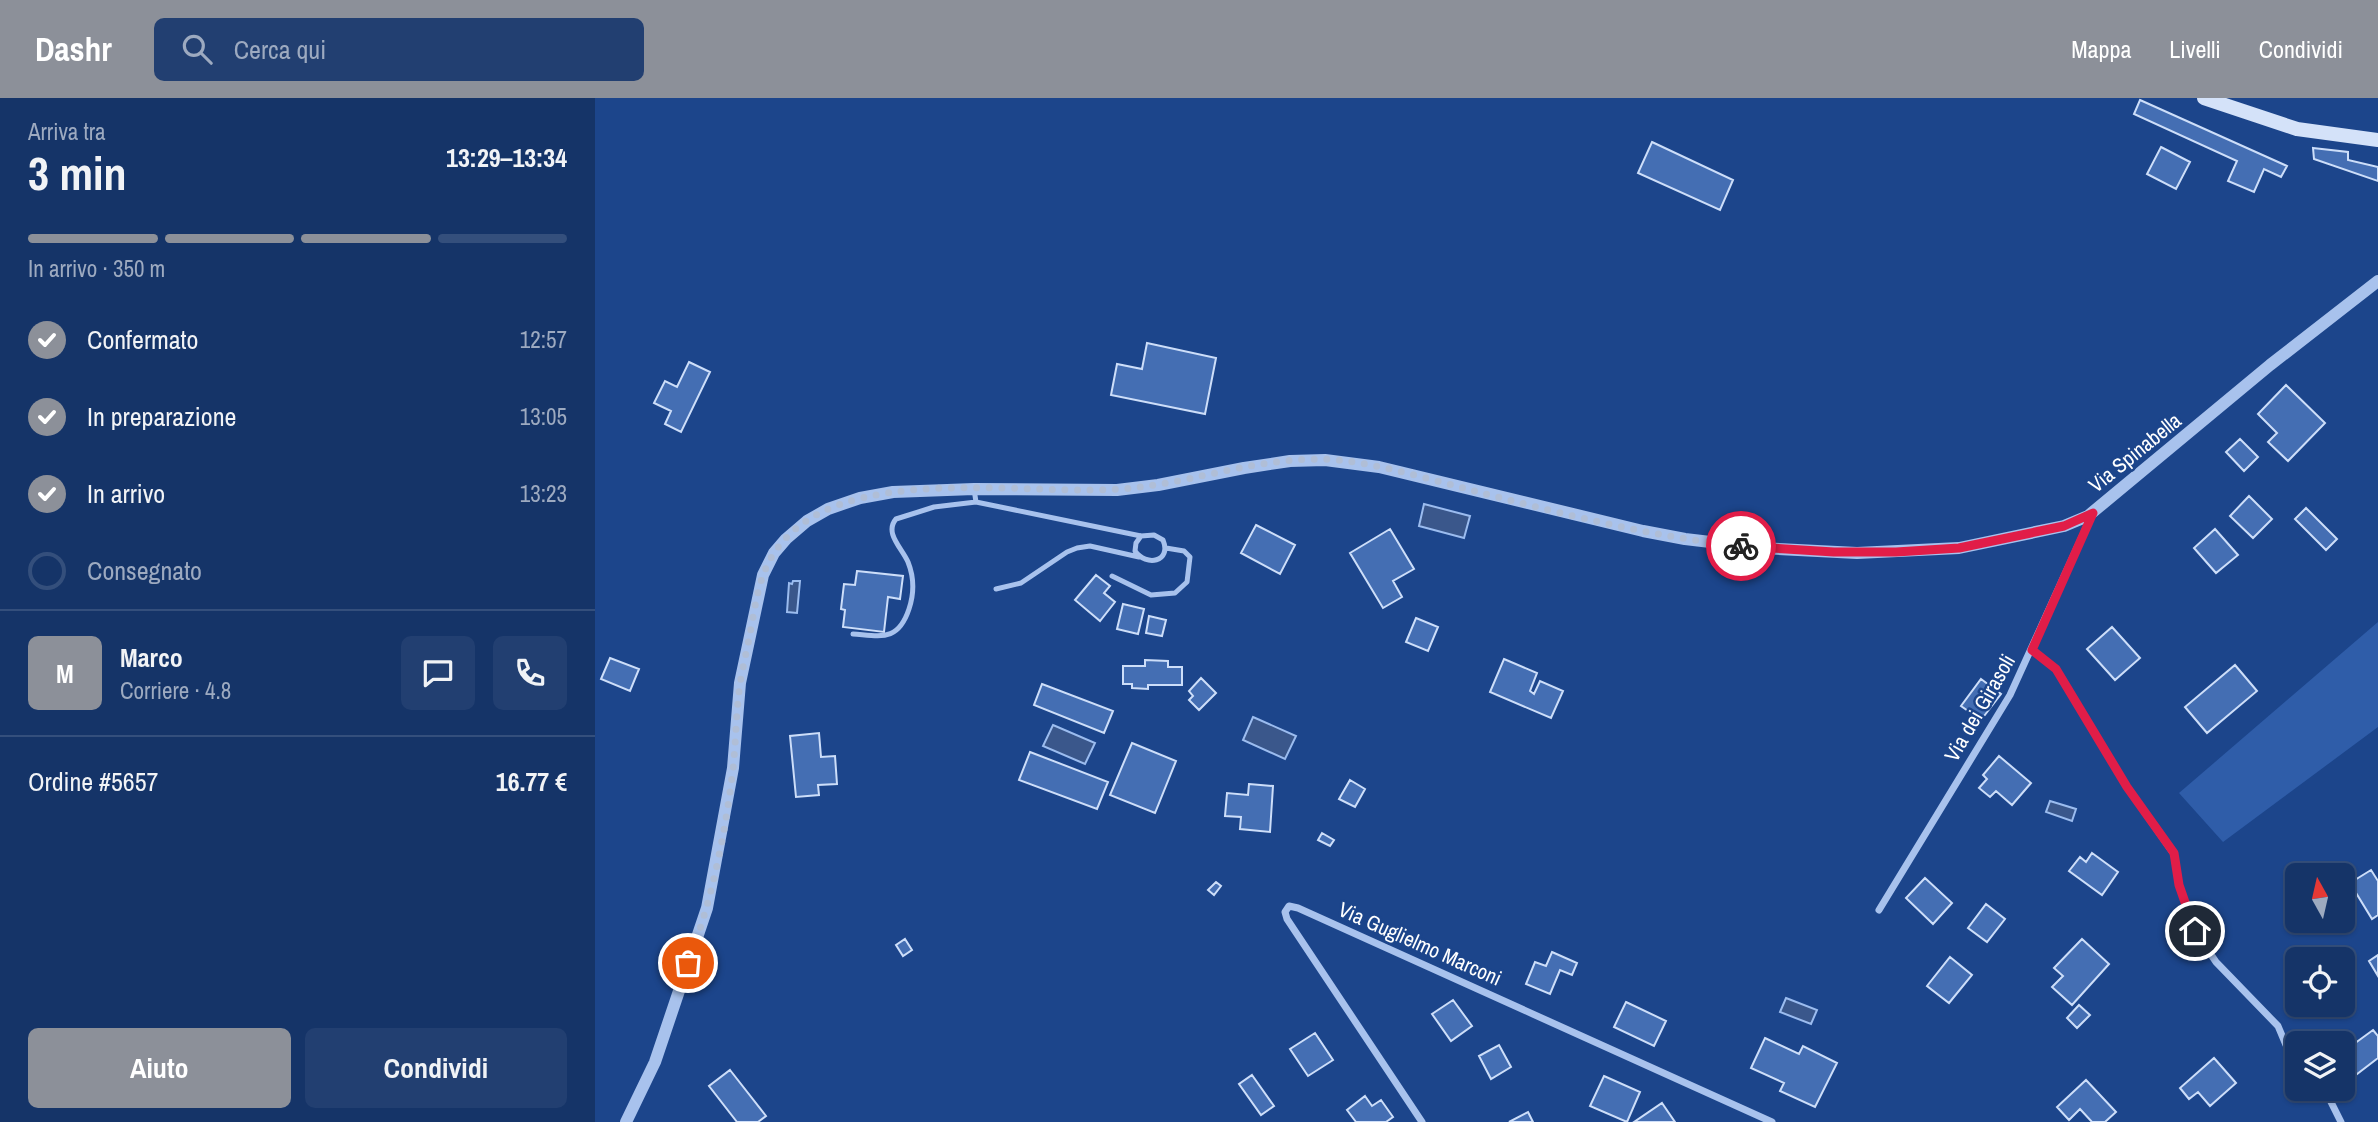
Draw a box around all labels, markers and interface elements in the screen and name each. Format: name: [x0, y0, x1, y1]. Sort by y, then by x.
search box: [154, 18, 644, 81]
text: Dashr: [35, 27, 112, 71]
icon: search: [178, 30, 216, 68]
text: Cerca qui: [234, 32, 326, 67]
text: Mappa: [2071, 33, 2131, 65]
text: Livelli: [2169, 33, 2221, 65]
text: Condividi: [2259, 33, 2343, 65]
text: Arriva tra: [28, 116, 106, 147]
text: 13:29–13:34: [446, 140, 567, 175]
text: 3 min: [28, 142, 127, 204]
text: In arrivo · 350 m: [28, 253, 165, 284]
icon: check: [28, 321, 66, 359]
text: Confermato: [87, 322, 198, 357]
text: 12:57: [520, 324, 567, 355]
icon: check: [28, 398, 66, 436]
text: In preparazione: [87, 399, 236, 434]
text: 13:05: [520, 401, 567, 432]
street label: Via Spinabella: [2082, 406, 2188, 499]
icon: check: [28, 475, 66, 513]
text: In arrivo: [87, 476, 165, 511]
text: 13:23: [520, 478, 567, 509]
courier: [1706, 511, 1776, 581]
icon: bike: [1722, 527, 1760, 565]
text: Consegnato: [87, 553, 202, 588]
button: chat: [401, 636, 475, 710]
button: phone: [493, 636, 567, 710]
text: Marco: [120, 640, 183, 675]
street label: Via dei Girasoli: [1937, 649, 2022, 767]
text: M: [56, 656, 74, 691]
text: Corriere · 4.8: [120, 675, 231, 706]
text: Ordine #5657: [28, 764, 158, 799]
text: 16.77 €: [496, 764, 567, 799]
north arrow: [2285, 863, 2355, 933]
map controls: [2285, 863, 2355, 1101]
street label: Via Guglielmo Marconi: [1334, 895, 1506, 993]
pin: [2165, 901, 2225, 961]
icon: home: [2176, 912, 2214, 950]
pin: [658, 933, 718, 993]
icon: bag: [669, 944, 707, 982]
button: locate: [2285, 947, 2355, 1017]
button: Aiuto: [28, 1028, 291, 1108]
button: Condividi: [305, 1028, 567, 1108]
button: layers: [2285, 1031, 2355, 1101]

